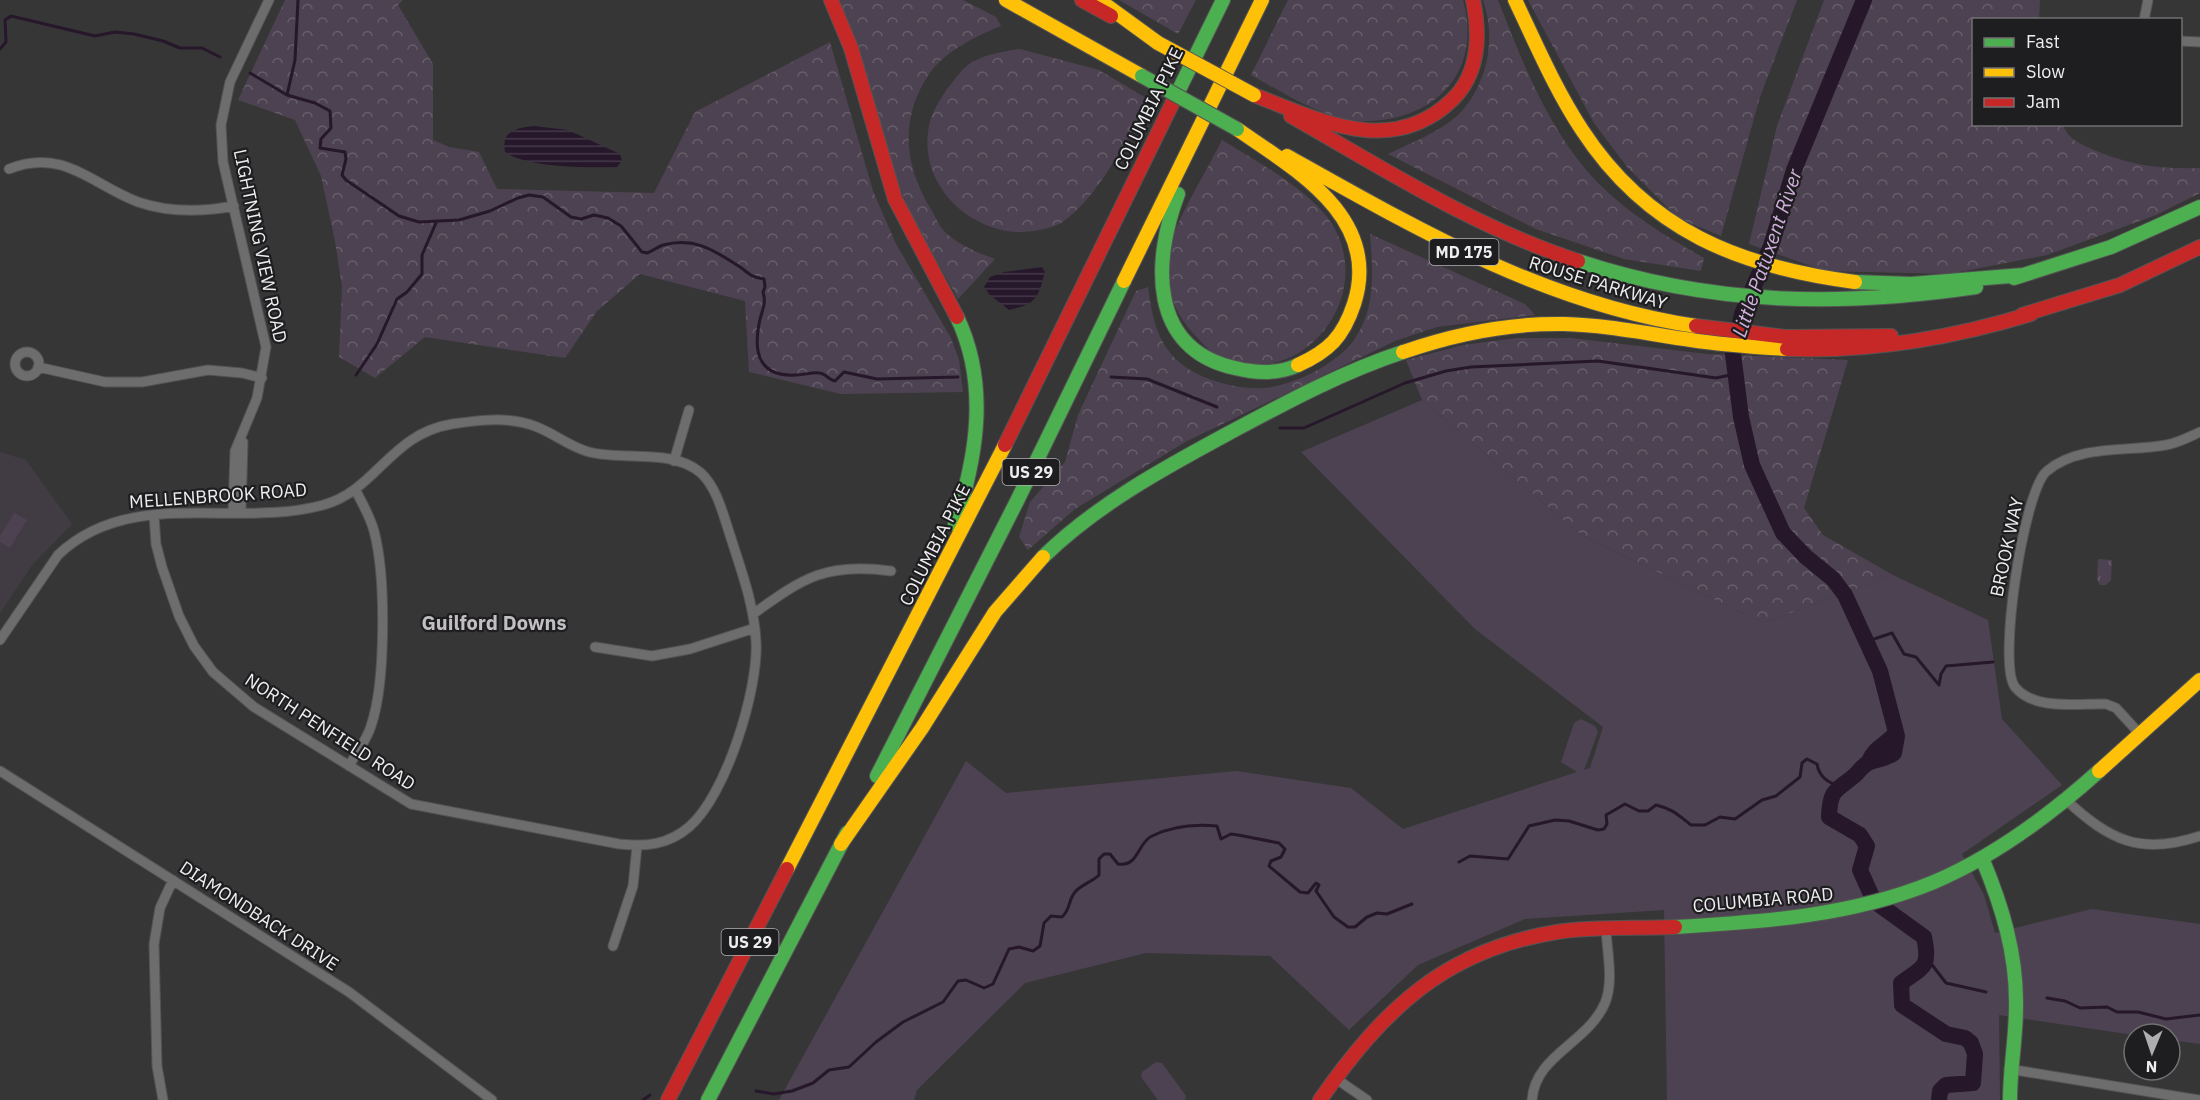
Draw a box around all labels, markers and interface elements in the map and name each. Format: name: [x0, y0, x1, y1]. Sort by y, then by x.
legend: [1972, 18, 2182, 126]
text: Fast: [2026, 30, 2060, 53]
street label: COLUMBIA PIKE: [1109, 44, 1188, 174]
text: Slow: [2026, 60, 2065, 83]
text: Jam: [2026, 90, 2061, 113]
street label: LIGHTNING VIEW ROAD: [229, 147, 292, 345]
water label: Little Patuxent River: [1725, 165, 1808, 340]
road number: MD 175: [1430, 239, 1498, 265]
street label: ROUSE PARKWAY: [1526, 251, 1670, 315]
road number: US 29: [1002, 459, 1060, 485]
street label: MELLENBROOK ROAD: [128, 478, 308, 513]
street label: COLUMBIA PIKE: [894, 480, 975, 610]
street label: BROOK WAY: [1985, 495, 2028, 599]
district label: Guilford Downs: [421, 609, 567, 636]
street label: NORTH PENFIELD ROAD: [241, 668, 420, 795]
street label: DIAMONDBACK DRIVE: [175, 856, 343, 976]
street label: COLUMBIA ROAD: [1692, 882, 1834, 917]
road number: US 29: [722, 929, 778, 955]
north arrow: [2122, 1022, 2182, 1082]
text: N: [2145, 1057, 2158, 1077]

